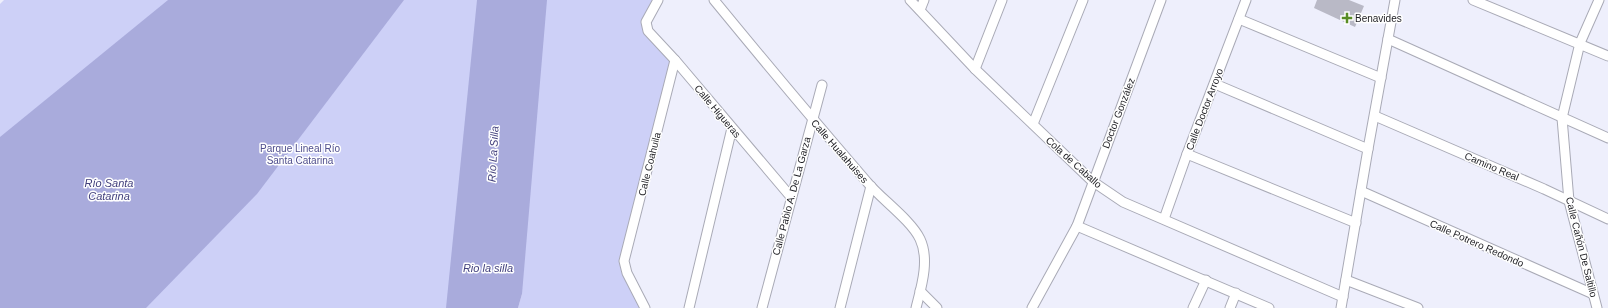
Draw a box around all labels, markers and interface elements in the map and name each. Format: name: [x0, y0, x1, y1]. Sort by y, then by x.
marker: Benavides: [1342, 13, 1352, 23]
place label: Benavides: [1355, 13, 1402, 24]
street label: Calle Doctor Arroyo: [1184, 66, 1225, 152]
street label: Doctor González: [1100, 76, 1137, 150]
street label: Calle Higueras: [692, 83, 743, 140]
street label: Calle Hualahuises: [809, 117, 870, 185]
water label: Río La Silla: [486, 126, 500, 182]
street label: Calle Coahuila: [636, 131, 663, 197]
street label: Cola de Caballo: [1044, 134, 1104, 191]
street label: Calle Pablo A. De La Garza: [770, 135, 813, 257]
park label: Parque Lineal Río Santa Catarina: [260, 143, 340, 166]
street label: Camino Real: [1463, 150, 1521, 183]
water label: Río Santa Catarina: [85, 177, 133, 202]
street label: Calle Cañón De Saltillo: [1564, 196, 1599, 299]
street label: Calle Potrero Redondo: [1428, 218, 1526, 269]
water label: Rio la silla: [463, 262, 513, 274]

